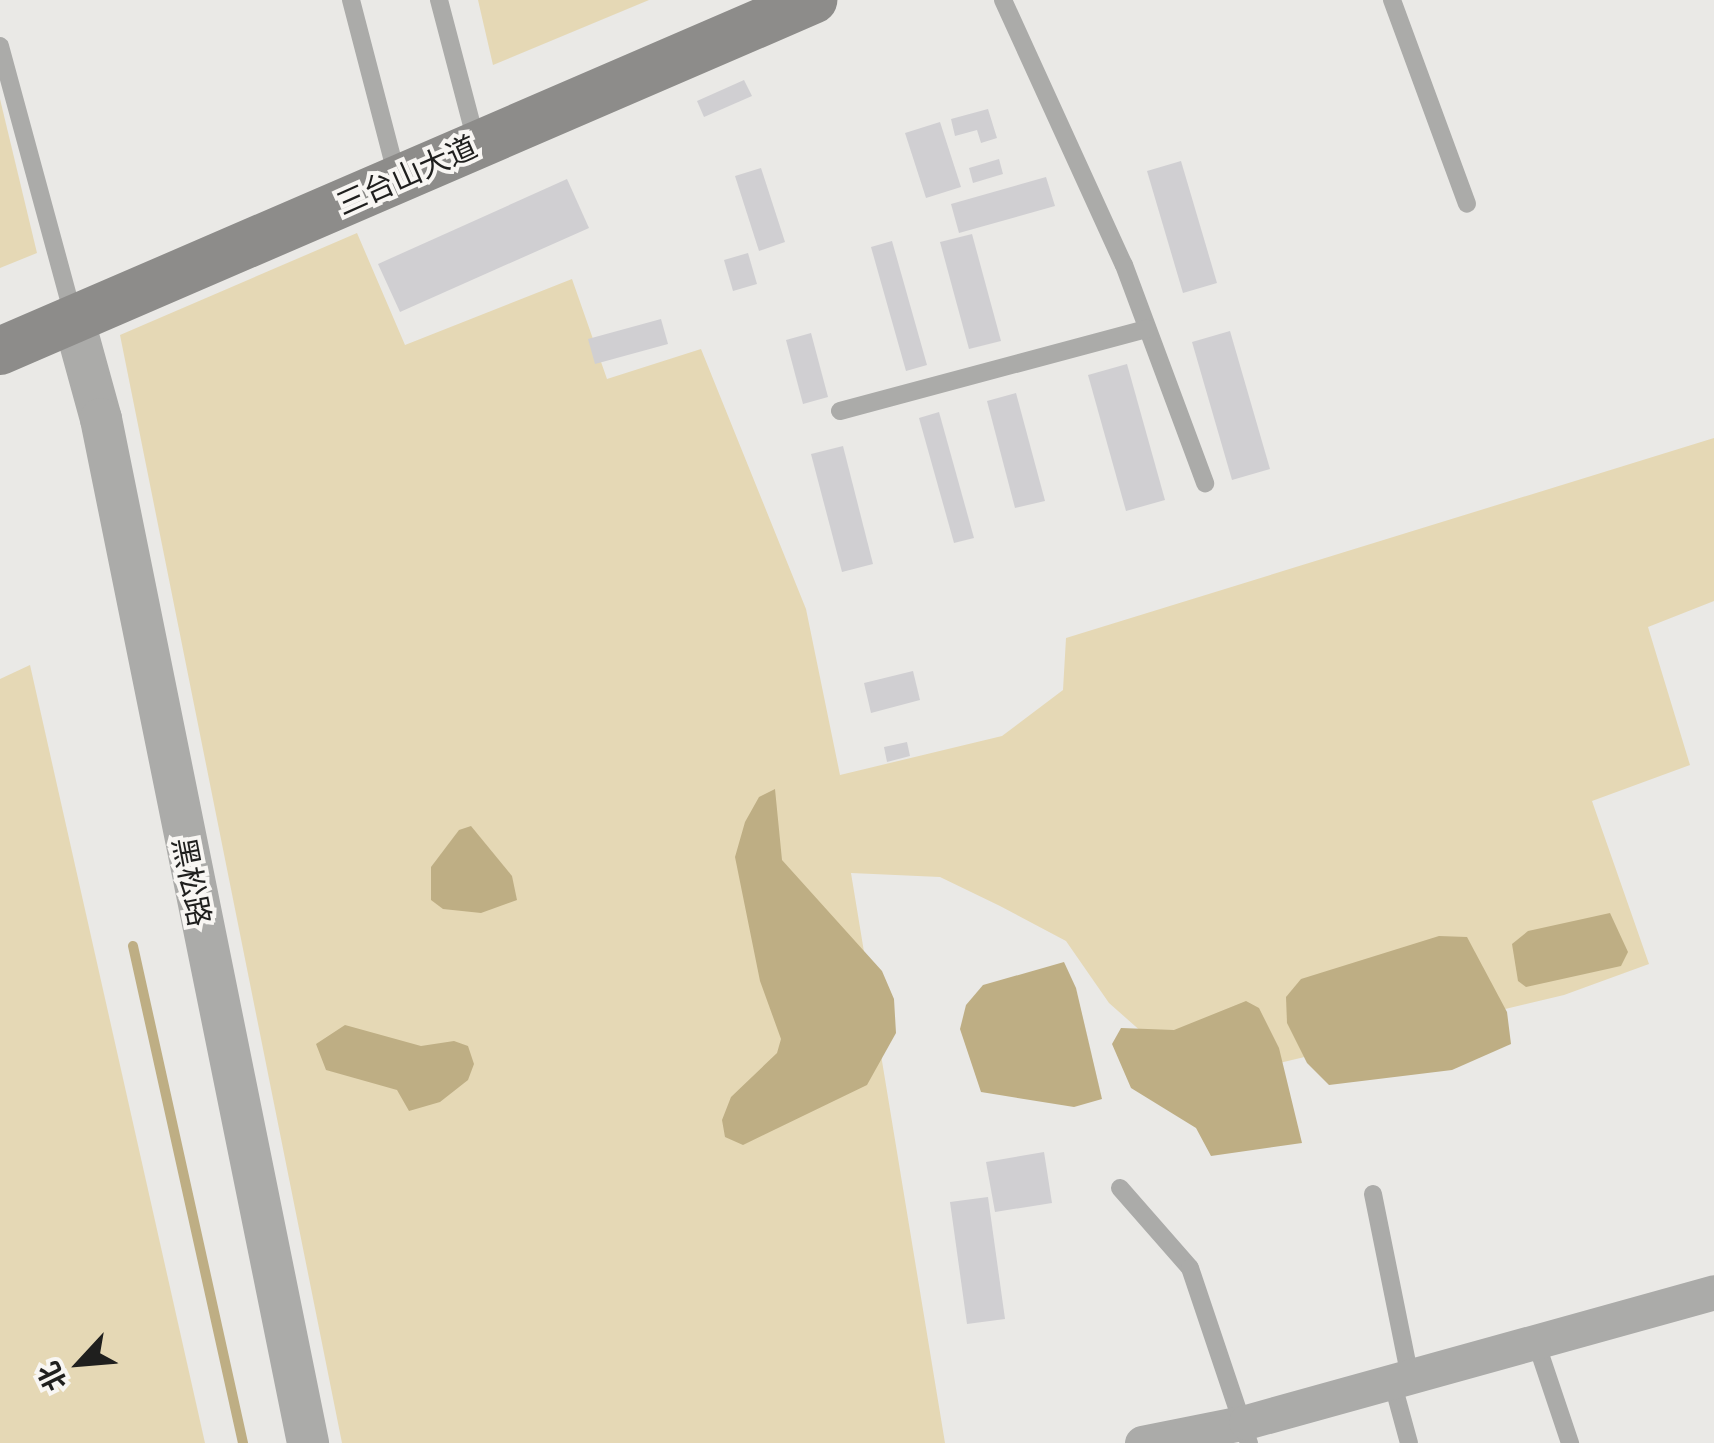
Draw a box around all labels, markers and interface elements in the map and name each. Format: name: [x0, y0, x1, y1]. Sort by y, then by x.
street label: 三台山大道: [331, 129, 483, 223]
street label: 黑松路: [165, 834, 217, 930]
north arrow: [30, 1313, 130, 1413]
text: 北: [30, 1356, 75, 1397]

